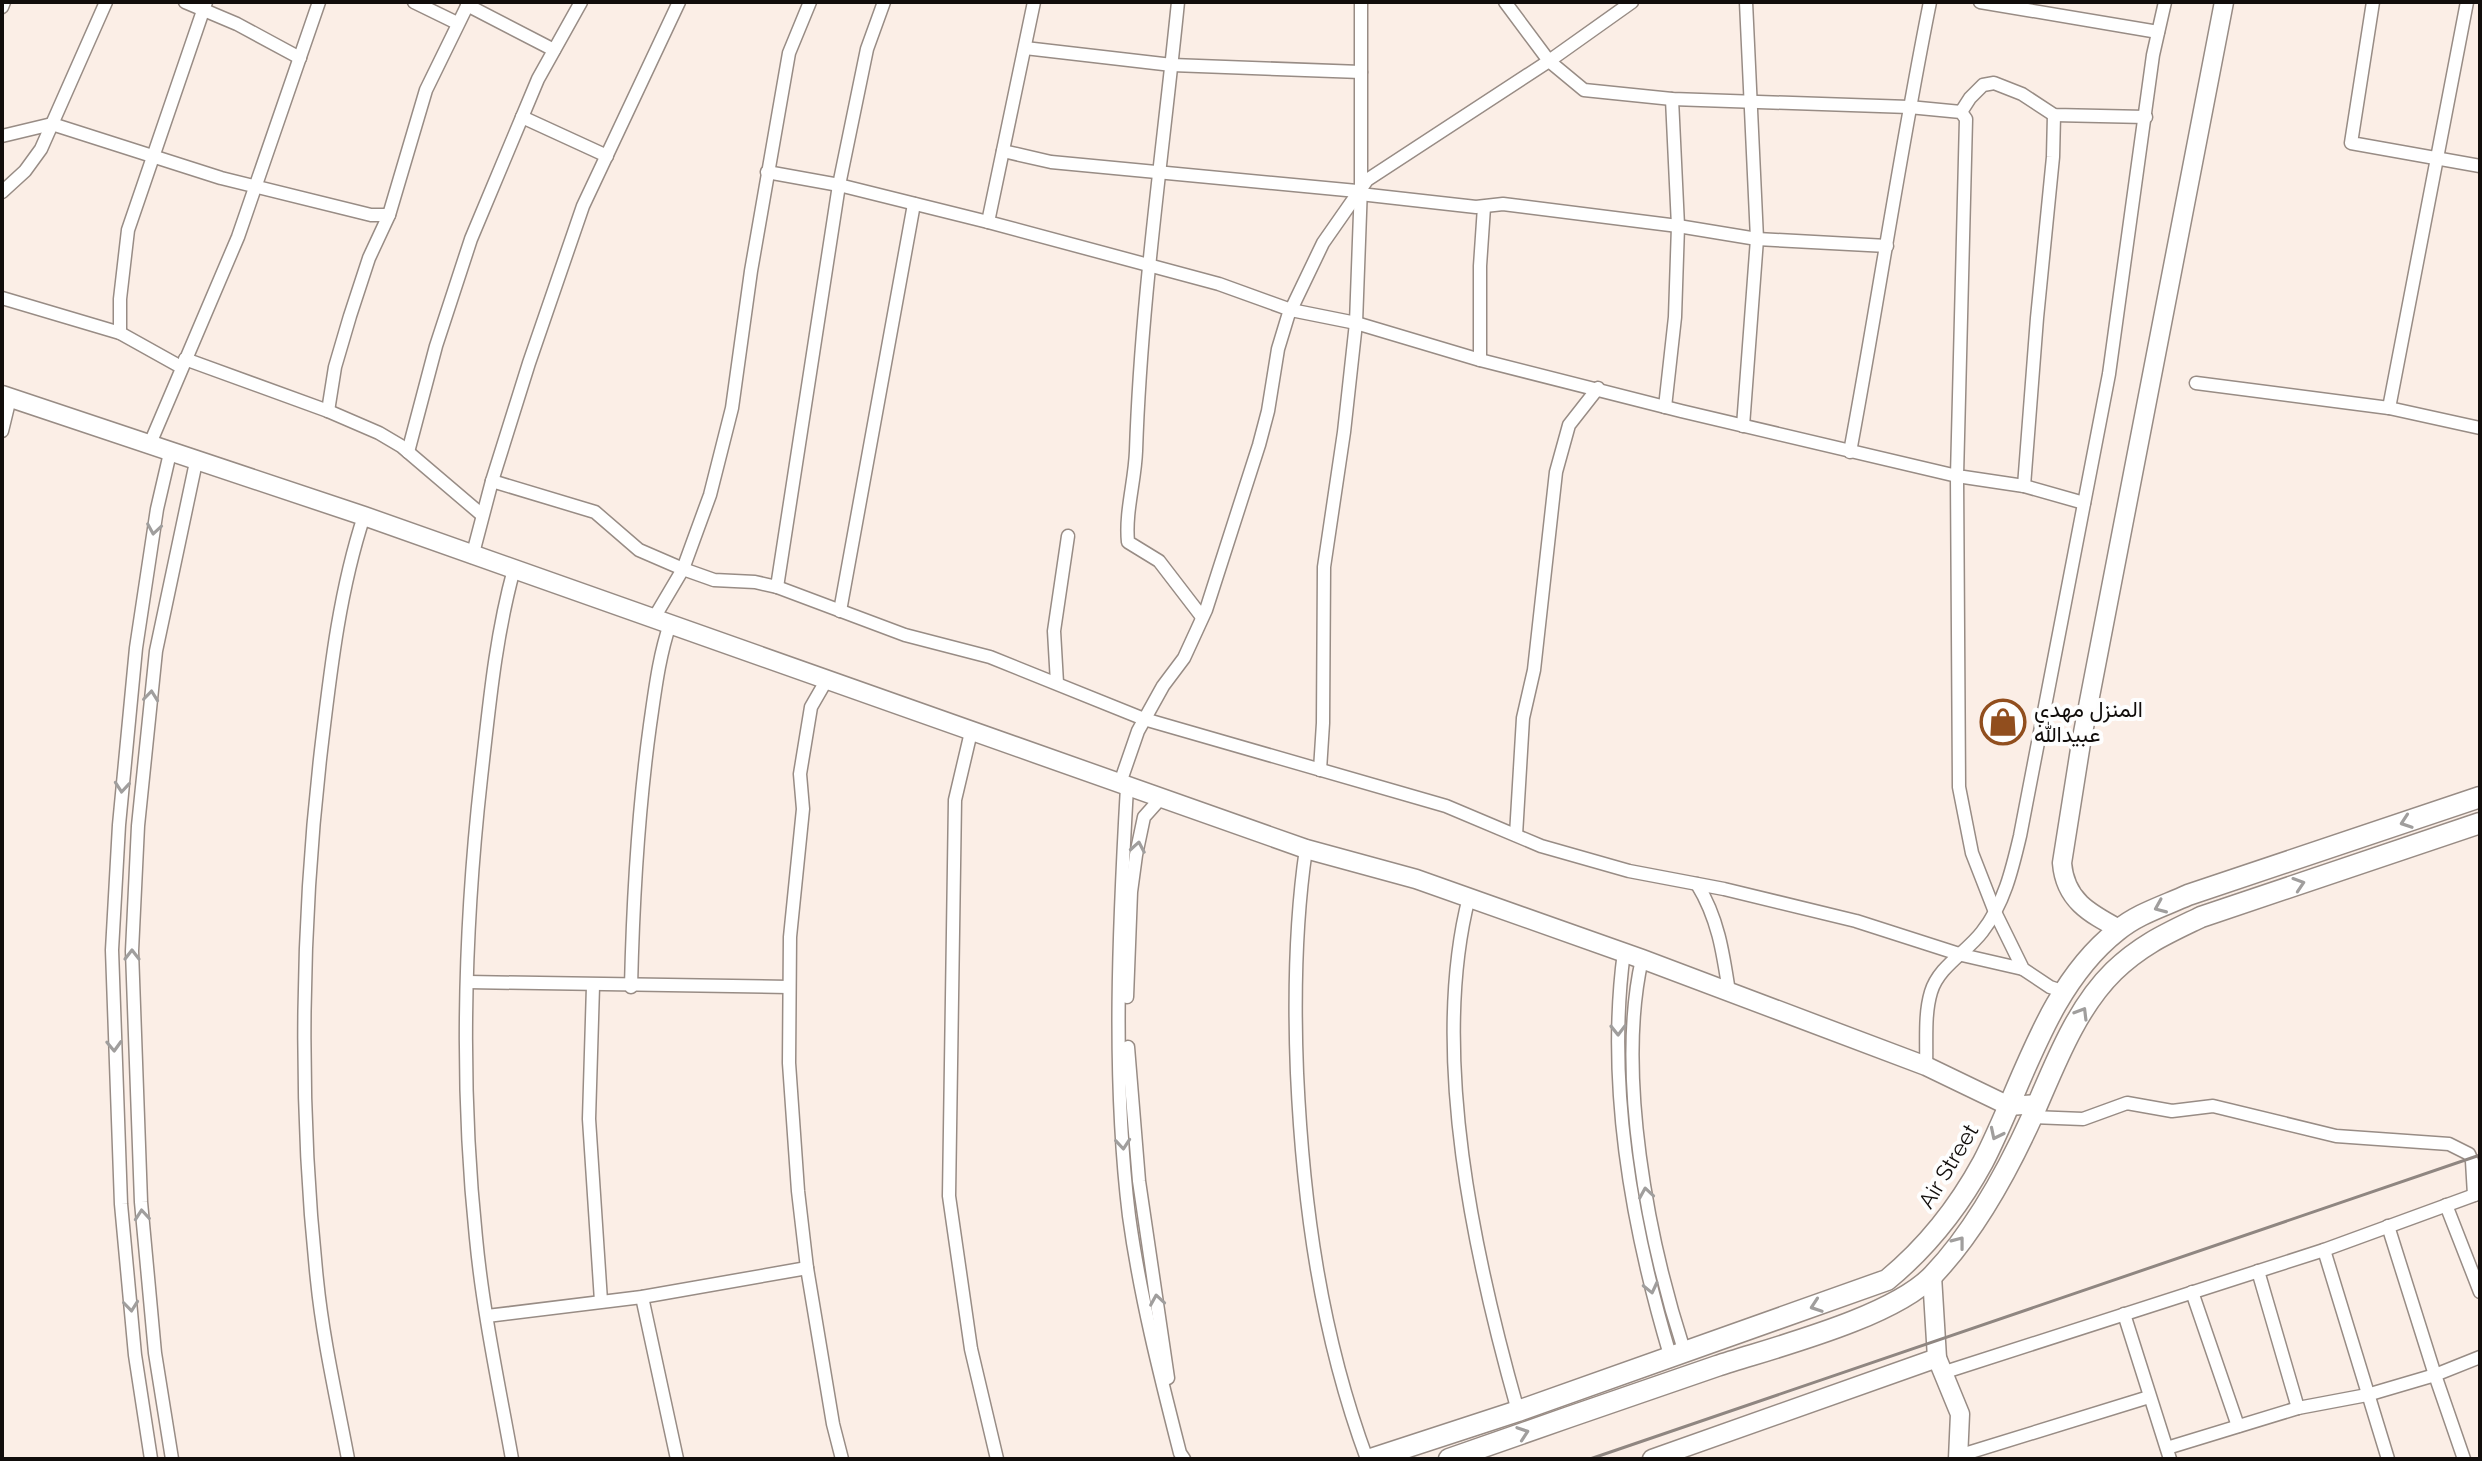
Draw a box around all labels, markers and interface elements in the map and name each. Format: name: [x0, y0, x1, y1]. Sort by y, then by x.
one-way arrow: [147, 522, 164, 536]
one-way arrow: [142, 689, 159, 702]
place label: المنزل مهدي عبيدالله: [2034, 696, 2143, 747]
shop icon: المنزل مهدي عبيدالله: [1979, 698, 2027, 746]
one-way arrow: [114, 781, 131, 794]
one-way arrow: [2400, 813, 2414, 829]
one-way arrow: [1129, 840, 1146, 854]
one-way arrow: [2292, 878, 2306, 894]
one-way arrow: [2154, 898, 2169, 914]
one-way arrow: [123, 948, 141, 961]
one-way arrow: [2073, 1007, 2088, 1022]
one-way arrow: [1609, 1024, 1627, 1037]
one-way arrow: [105, 1040, 122, 1053]
street label: Air Street: [1913, 1119, 1984, 1213]
one-way arrow: [1990, 1125, 2006, 1140]
one-way arrow: [1115, 1138, 1132, 1151]
one-way arrow: [1638, 1186, 1655, 1200]
one-way arrow: [134, 1208, 151, 1221]
one-way arrow: [1950, 1236, 1964, 1250]
one-way arrow: [1642, 1280, 1659, 1294]
one-way arrow: [1149, 1294, 1166, 1307]
one-way arrow: [1810, 1296, 1824, 1312]
one-way arrow: [122, 1300, 139, 1313]
one-way arrow: [1515, 1426, 1529, 1443]

